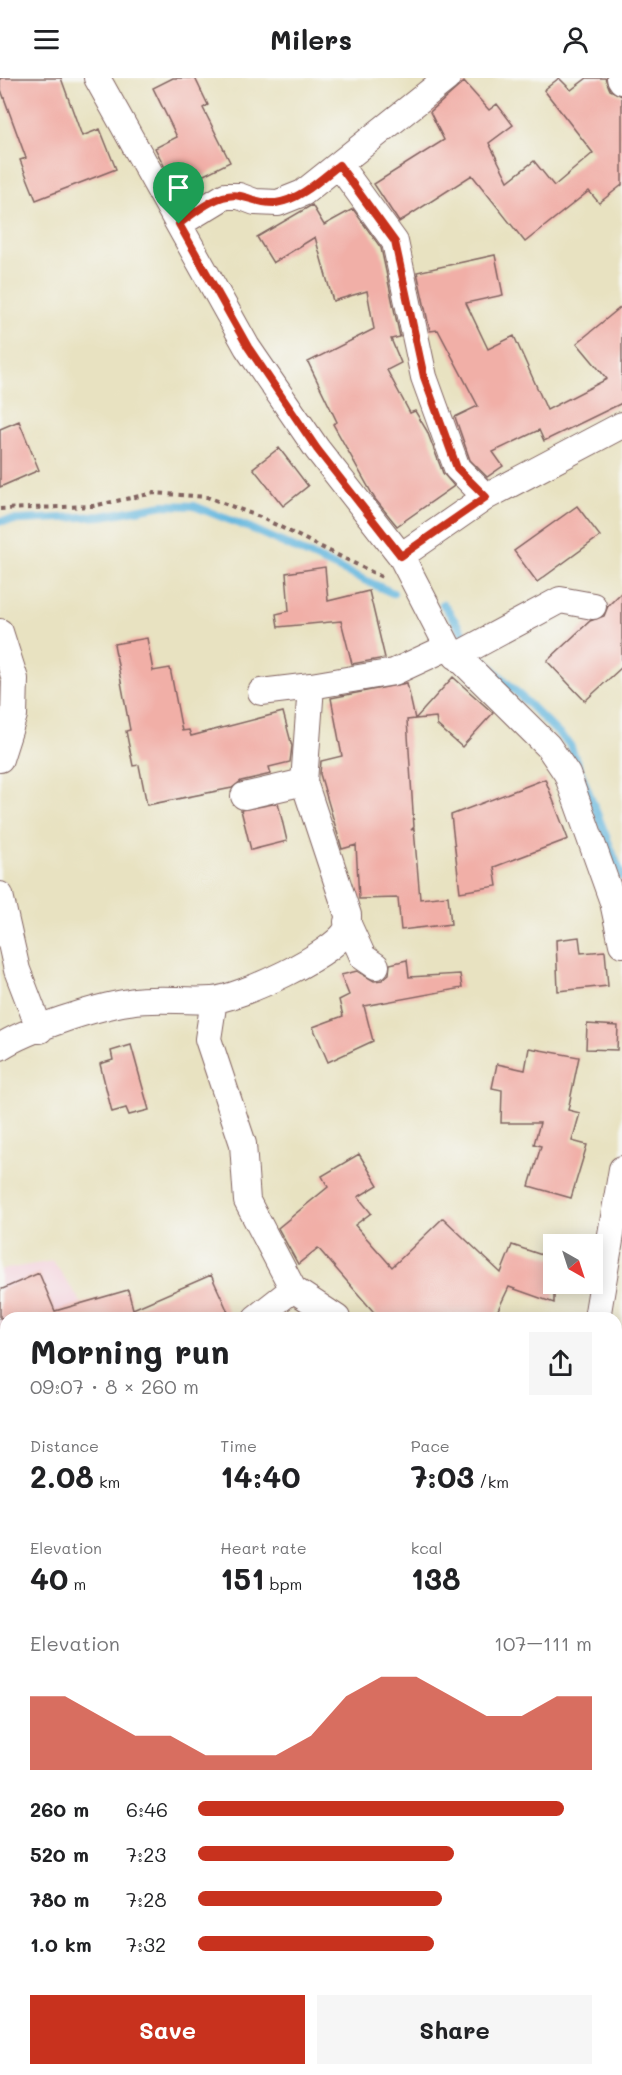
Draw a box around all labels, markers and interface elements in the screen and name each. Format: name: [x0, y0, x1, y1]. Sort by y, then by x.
text: Milers: [270, 22, 352, 57]
icon: menu: [30, 23, 63, 56]
icon: person: [559, 23, 592, 56]
pin: [153, 162, 204, 224]
icon: arrive: [162, 171, 195, 204]
north arrow: [543, 1234, 603, 1294]
map controls: [543, 1234, 603, 1294]
text: Morning run: [30, 1329, 230, 1372]
button: share: [529, 1332, 592, 1395]
text: 09:07 · 8 × 260 m: [30, 1373, 199, 1399]
text: Distance: [30, 1435, 99, 1456]
text: Time: [220, 1435, 257, 1456]
text: Pace: [411, 1435, 450, 1456]
text: 2.08: [30, 1456, 94, 1496]
text: 14:40: [220, 1456, 300, 1496]
text: 7:03: [411, 1456, 474, 1496]
text: km: [94, 1471, 120, 1492]
text: /km: [474, 1471, 509, 1492]
text: Elevation: [30, 1537, 102, 1558]
text: Heart rate: [220, 1537, 307, 1558]
text: kcal: [411, 1537, 443, 1558]
text: 40: [30, 1558, 68, 1598]
text: 151: [220, 1558, 264, 1598]
text: 138: [411, 1558, 461, 1598]
text: m: [68, 1573, 86, 1594]
text: bpm: [264, 1573, 302, 1594]
text: Elevation: [30, 1630, 120, 1656]
text: 107–111 m: [494, 1630, 592, 1656]
text: 260 m: [30, 1796, 89, 1822]
text: 6:46: [126, 1796, 168, 1822]
text: 520 m: [30, 1841, 89, 1867]
text: 7:23: [126, 1841, 166, 1867]
text: 780 m: [30, 1886, 89, 1912]
text: 7:28: [126, 1886, 167, 1912]
text: 1.0 km: [30, 1931, 92, 1957]
text: 7:32: [126, 1931, 166, 1957]
button: Save: [30, 1995, 305, 2064]
button: Share: [317, 1995, 592, 2064]

